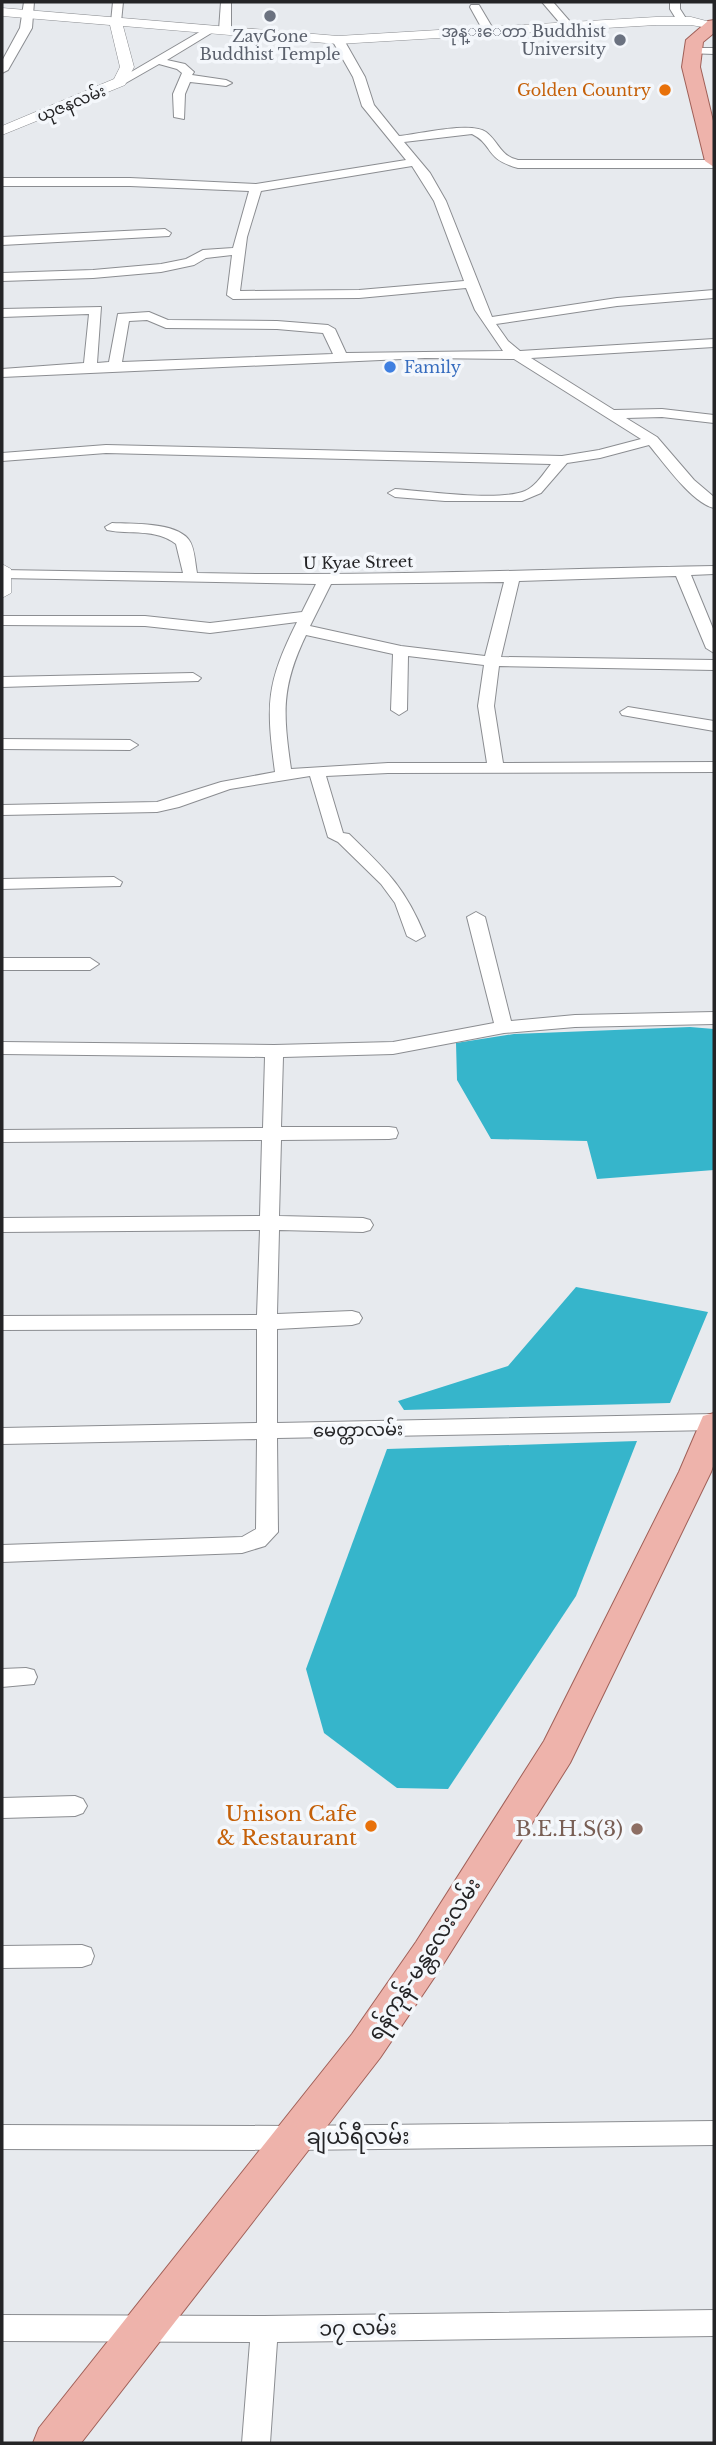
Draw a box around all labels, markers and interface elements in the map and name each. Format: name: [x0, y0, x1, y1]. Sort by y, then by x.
marker: ZayGone Buddhist Temple: [262, 8, 278, 24]
place label: အုန္းေတာ Buddhist University: [441, 21, 607, 59]
place label: ZayGone Buddhist Temple: [199, 26, 341, 64]
marker: အုန္းေတာ Buddhist University: [612, 32, 628, 48]
street label: ယုဇနလမ်း: [33, 79, 110, 130]
place label: Golden Country: [517, 80, 652, 100]
marker: Golden Country: [657, 82, 673, 98]
place label: Family: [404, 357, 462, 377]
marker: Family: [382, 359, 398, 375]
street label: U Kyae Street: [303, 551, 413, 573]
street label: မေတ္တာလမ်း: [313, 1416, 403, 1446]
place label: Unison Cafe & Restaurant: [217, 1801, 357, 1851]
place label: B.E.H.S(3): [515, 1816, 623, 1842]
marker: Unison Cafe & Restaurant: [363, 1818, 379, 1834]
marker: B.E.H.S(3): [629, 1821, 645, 1837]
street label: ရန်ကုန်-မန္တလေးလမ်း: [359, 1871, 490, 2047]
street label: ချယ်ရီလမ်း: [307, 2121, 409, 2155]
street label: ၁၇ လမ်း: [319, 2311, 397, 2346]

